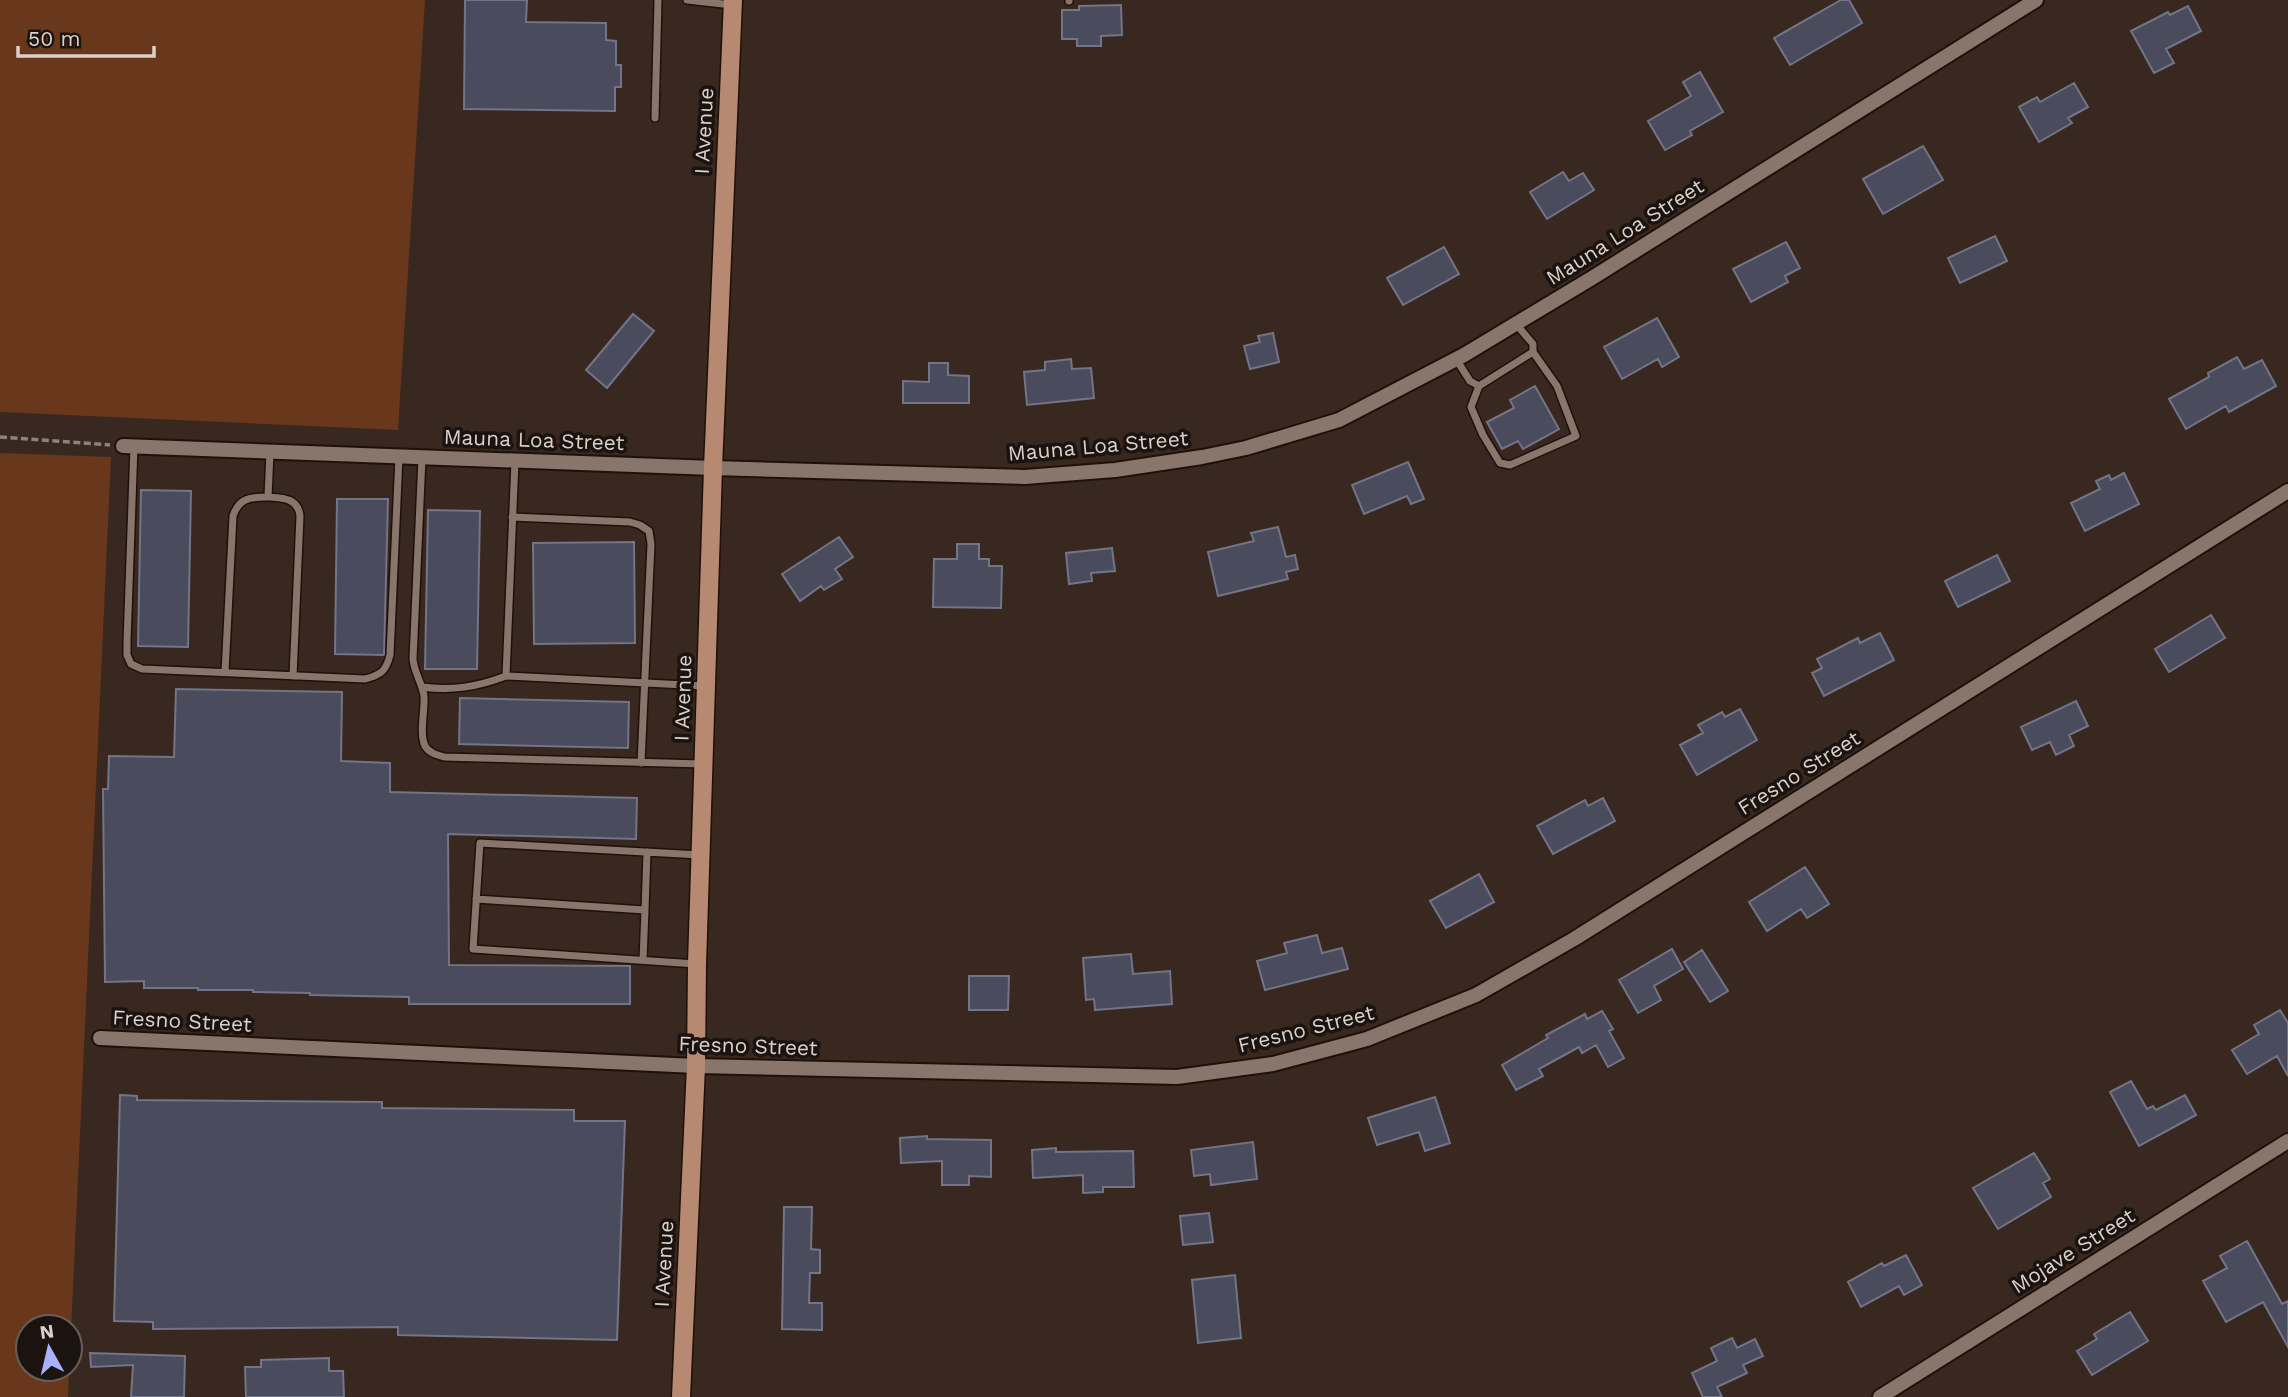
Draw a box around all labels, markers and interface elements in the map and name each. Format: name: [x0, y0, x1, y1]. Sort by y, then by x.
scale bar: [18, 14, 154, 58]
text: 50 m: [28, 26, 80, 51]
street label: I Avenue: [689, 87, 718, 175]
street label: Mauna Loa Street: [1541, 173, 1708, 290]
street label: Mauna Loa Street: [443, 424, 625, 455]
street label: Mauna Loa Street: [1007, 425, 1189, 466]
street label: I Avenue: [668, 654, 697, 742]
street label: Fresno Street: [1733, 725, 1865, 820]
street label: Fresno Street: [1235, 999, 1377, 1057]
street label: Fresno Street: [112, 1004, 252, 1037]
street label: Fresno Street: [678, 1031, 818, 1060]
street label: Mojave Street: [2006, 1203, 2139, 1299]
street label: I Avenue: [649, 1220, 678, 1308]
north arrow: [14, 1313, 84, 1383]
text: N: [38, 1319, 55, 1344]

